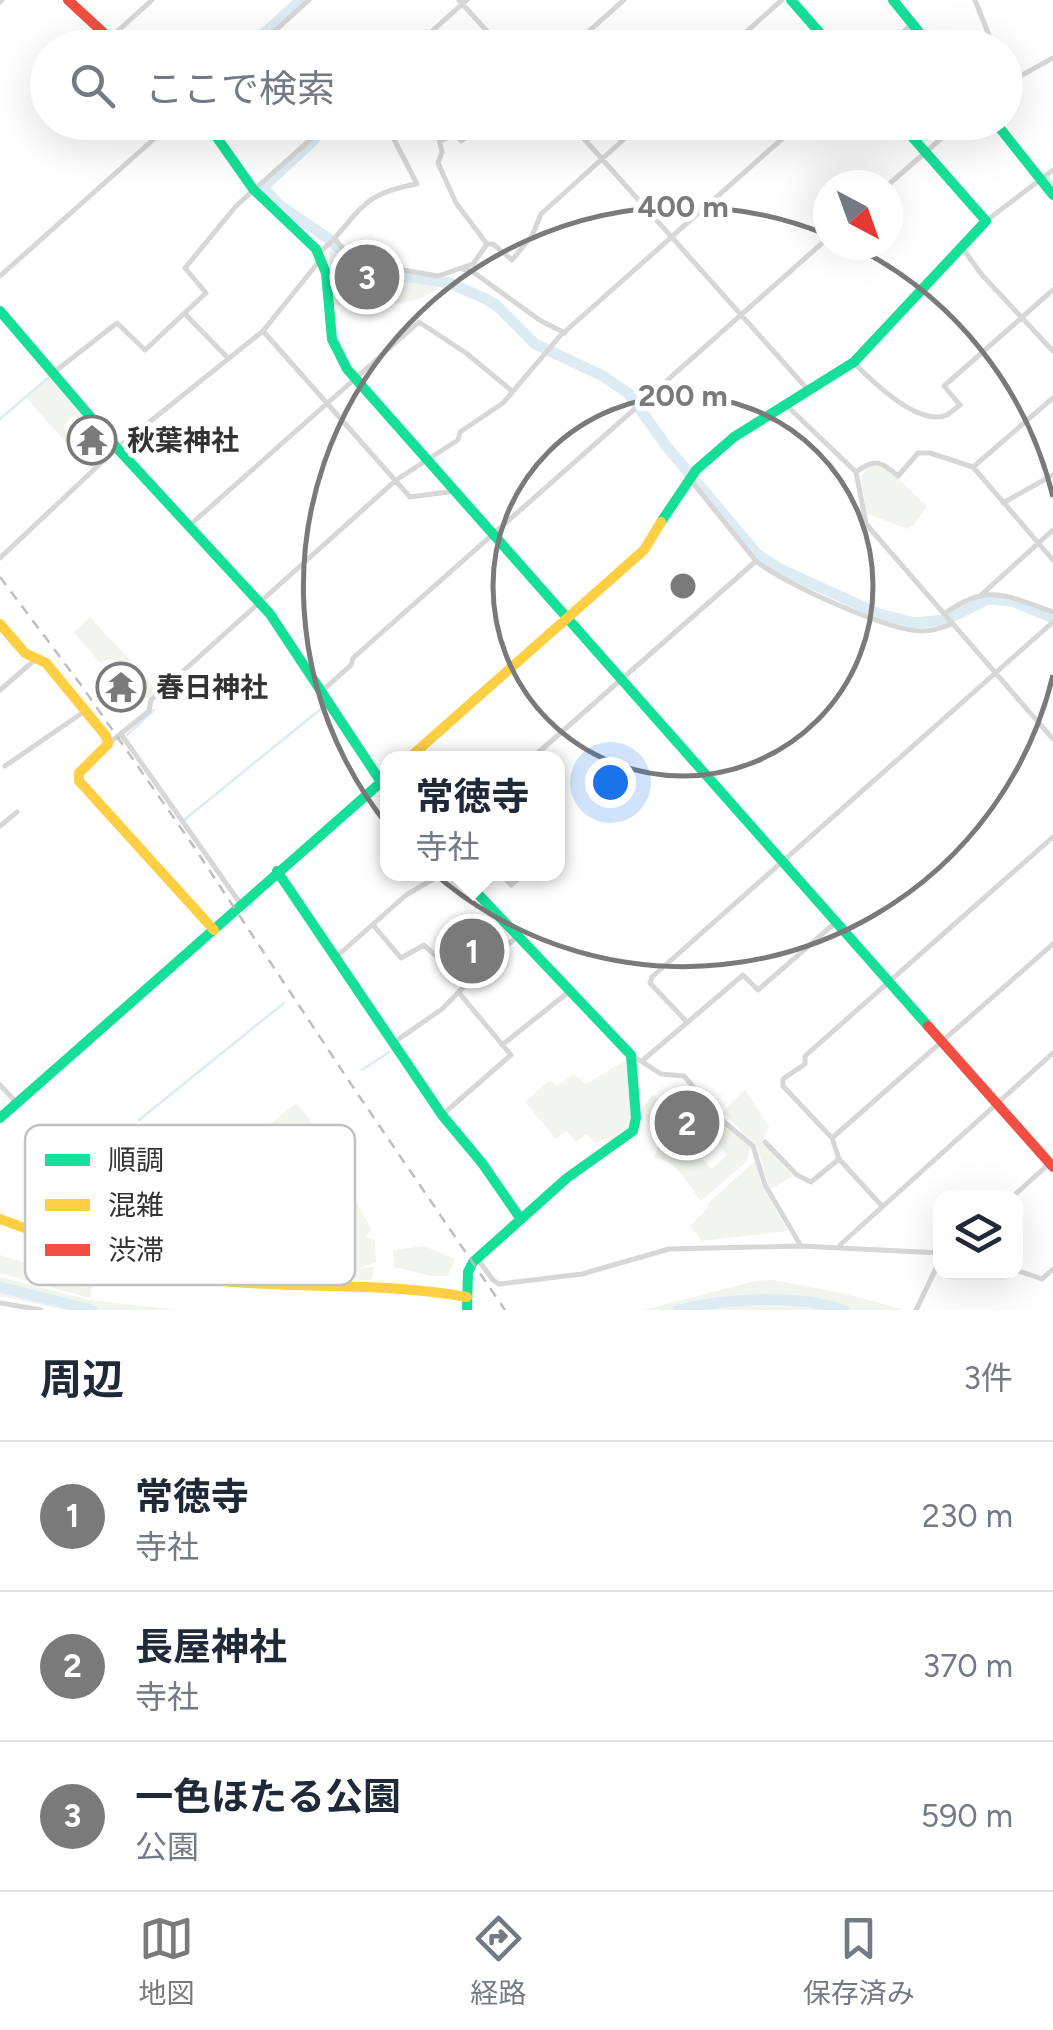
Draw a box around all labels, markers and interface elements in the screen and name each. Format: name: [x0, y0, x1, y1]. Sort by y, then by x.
search box: [30, 30, 1023, 140]
icon: search: [65, 58, 120, 113]
text: ここで検索: [145, 66, 335, 112]
north arrow: [813, 170, 903, 260]
text: 400 m: [637, 188, 729, 225]
pin: 3: [334, 240, 400, 314]
text: 200 m: [638, 377, 728, 414]
temple icon: 秋葉神社: [66, 414, 118, 466]
place label: 秋葉神社: [127, 423, 239, 457]
centre of rings: [665, 568, 701, 604]
temple icon: 春日神社: [95, 661, 147, 713]
place label: 春日神社: [156, 670, 268, 704]
popup: [380, 751, 565, 881]
your location: [585, 757, 636, 808]
text: 常徳寺: [415, 774, 530, 820]
text: 寺社: [415, 828, 480, 866]
pin: 1: [440, 914, 504, 988]
pin: 2: [654, 1086, 720, 1160]
legend: [25, 1125, 355, 1285]
text: 順調: [108, 1143, 164, 1177]
text: 混雑: [108, 1188, 164, 1222]
map controls: [933, 1190, 1023, 1280]
button: layers: [933, 1190, 1023, 1280]
text: 渋滞: [108, 1233, 164, 1267]
text: 周辺: [40, 1354, 124, 1405]
text: 3件: [964, 1359, 1013, 1397]
text: 常徳寺: [135, 1474, 249, 1520]
text: 1: [66, 1497, 79, 1535]
text: 230 m: [922, 1497, 1013, 1535]
text: 寺社: [135, 1528, 199, 1566]
text: 長屋神社: [135, 1624, 287, 1670]
text: 2: [63, 1647, 82, 1685]
text: 370 m: [923, 1647, 1013, 1685]
text: 寺社: [135, 1678, 199, 1716]
text: 一色ほたる公園: [135, 1774, 401, 1820]
text: 3: [64, 1797, 81, 1835]
text: 590 m: [921, 1797, 1013, 1835]
text: 公園: [135, 1828, 199, 1866]
tab: 地図: [138, 1911, 194, 2011]
tab: 経路: [470, 1911, 527, 2011]
tab: 保存済み: [803, 1911, 915, 2011]

